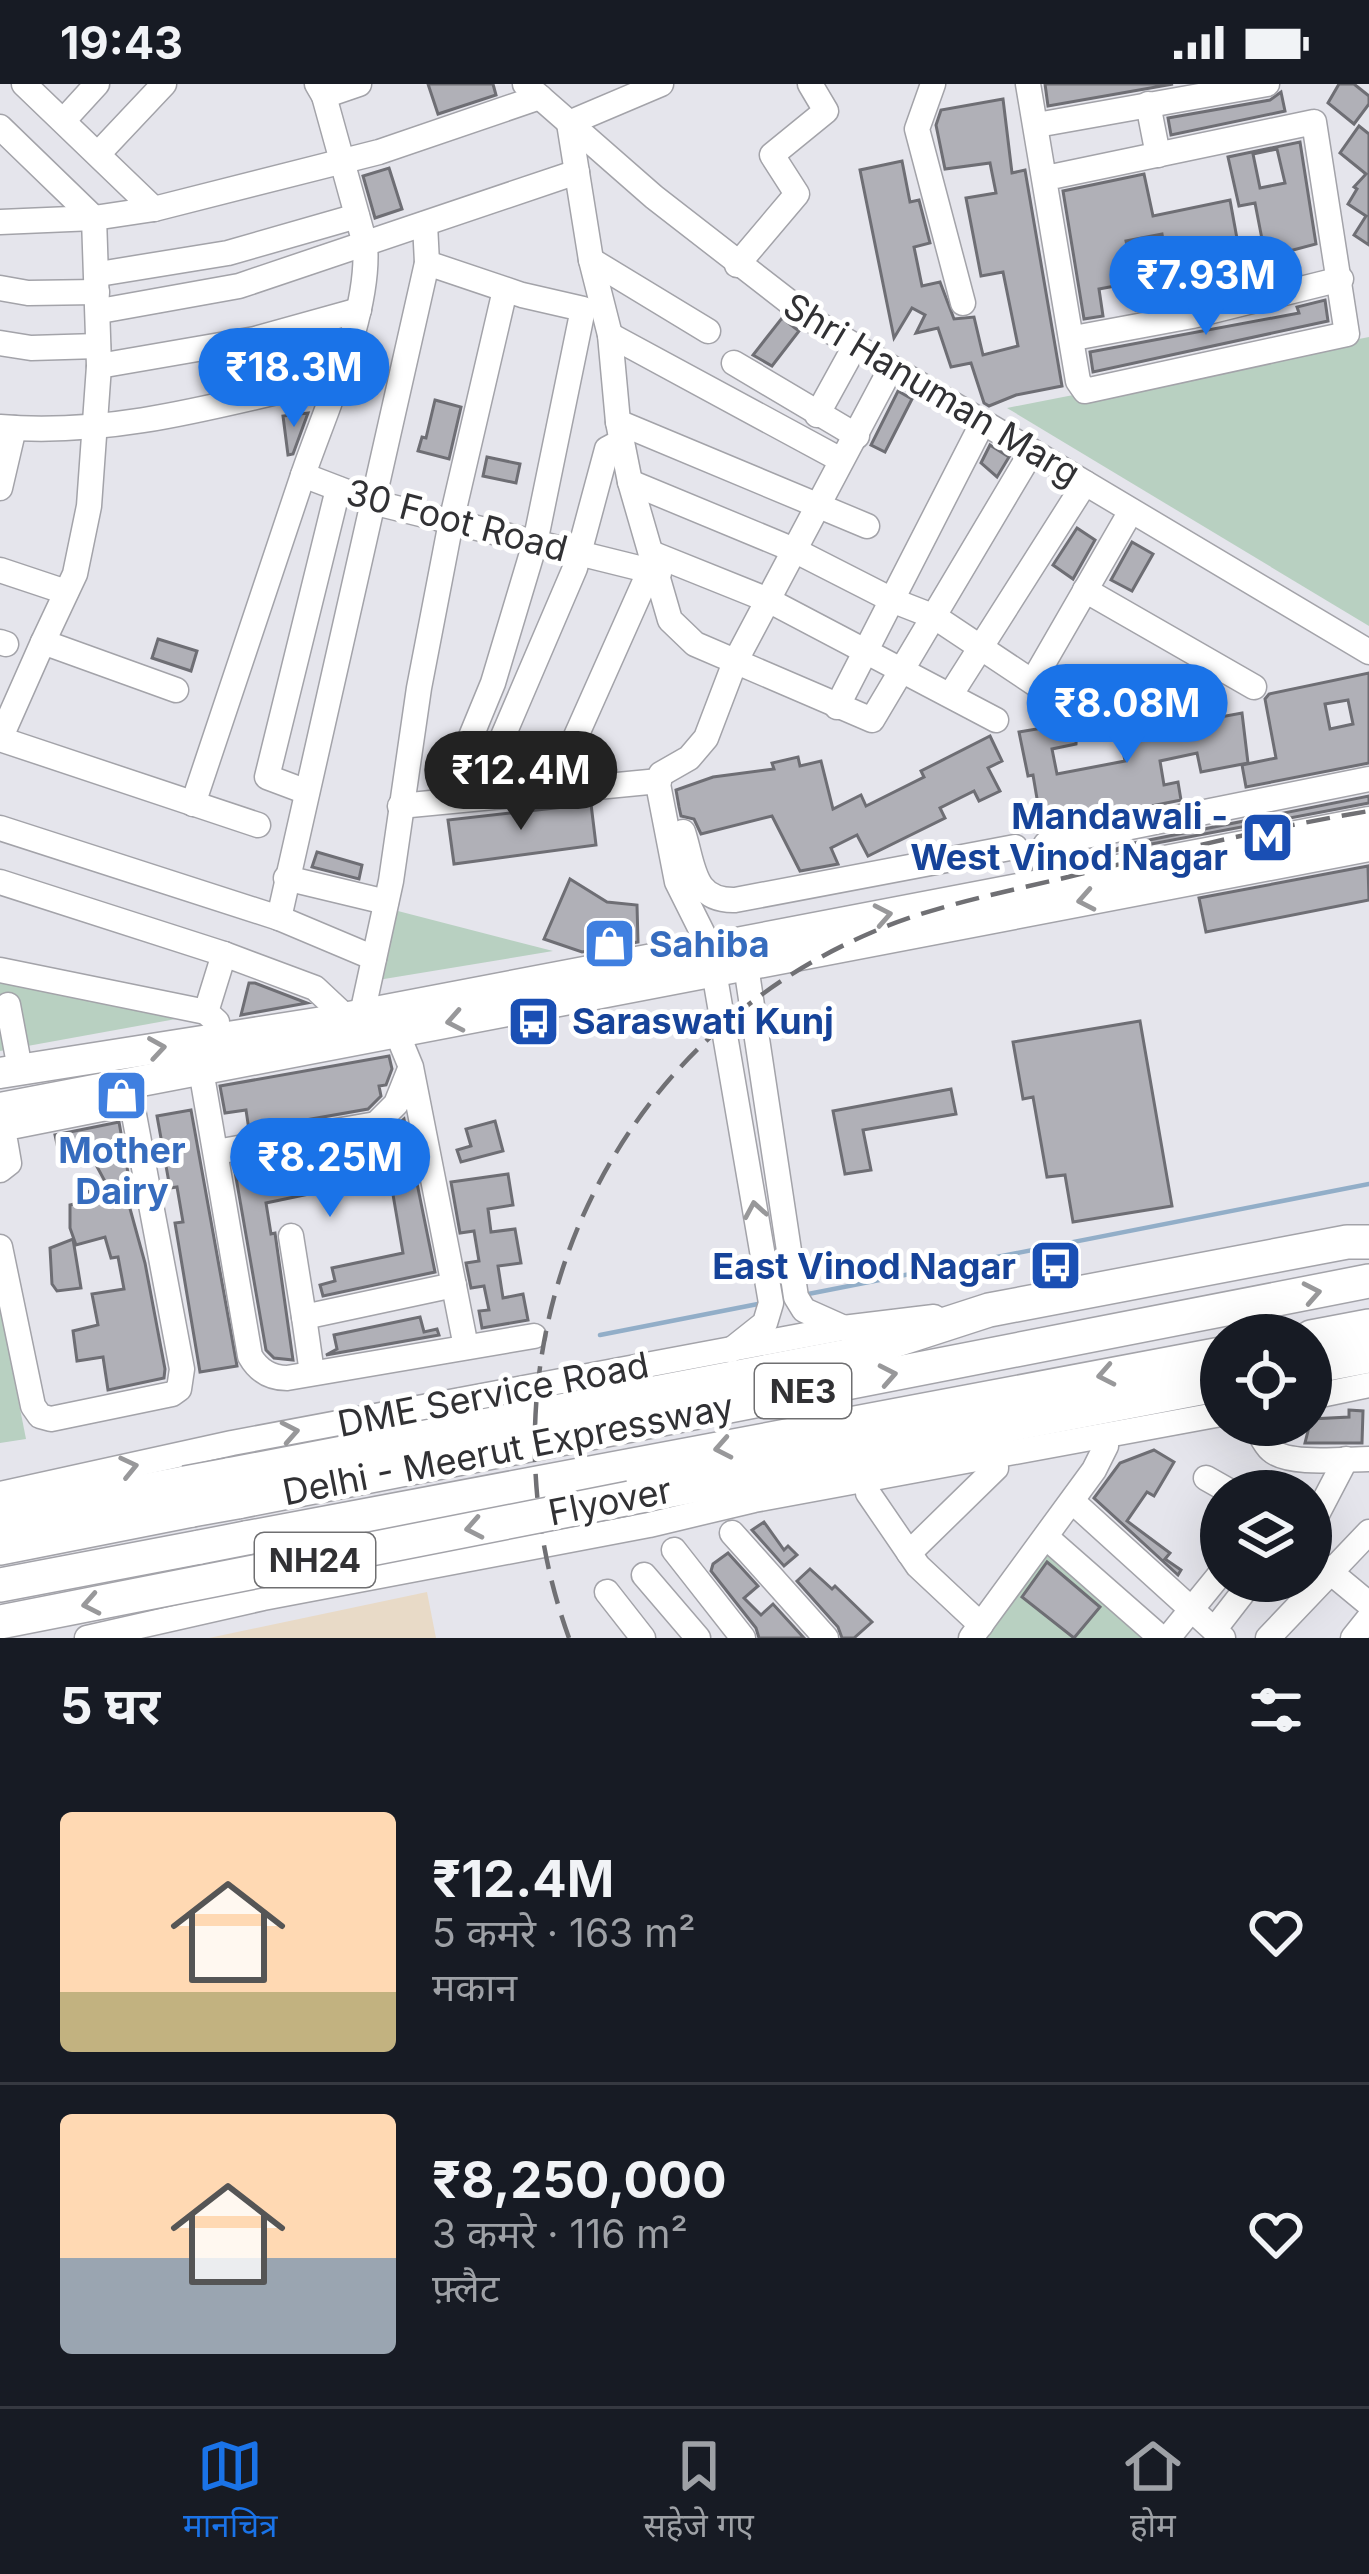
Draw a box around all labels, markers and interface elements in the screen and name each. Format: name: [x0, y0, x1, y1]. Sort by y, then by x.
text: 19:43: [60, 15, 183, 70]
pin: ₹7.93M: [1108, 236, 1304, 338]
text: ₹7.93M: [1136, 251, 1276, 298]
street label: Shri Hanuman Marg: [776, 283, 1088, 495]
pin: ₹18.3M: [196, 328, 392, 430]
text: ₹18.3M: [225, 343, 363, 390]
street label: 30 Foot Road: [342, 469, 572, 571]
pin: ₹8.08M: [1029, 664, 1225, 766]
text: ₹8.08M: [1054, 679, 1200, 726]
pin: ₹12.4M: [423, 731, 619, 833]
text: ₹12.4M: [451, 746, 591, 793]
place label: Mandawali - West Vinod Nagar: [910, 794, 1228, 879]
metro station icon: Mandawali - West Vinod Nagar: [1239, 809, 1295, 865]
one-way arrow: [1076, 886, 1096, 912]
one-way arrow: [873, 903, 893, 929]
shop icon: Sahiba: [582, 916, 638, 972]
place label: Sahiba: [649, 922, 770, 966]
bus stop icon: Saraswati Kunj: [505, 993, 561, 1049]
place label: Saraswati Kunj: [572, 999, 834, 1043]
one-way arrow: [446, 1008, 466, 1033]
one-way arrow: [147, 1036, 167, 1062]
shop icon: Mother Dairy: [94, 1067, 150, 1123]
pin: ₹8.25M: [232, 1118, 428, 1220]
place label: Mother Dairy: [58, 1128, 186, 1213]
text: ₹8.25M: [257, 1133, 403, 1180]
one-way arrow: [744, 1200, 769, 1220]
bus stop icon: East Vinod Nagar: [1027, 1238, 1083, 1294]
place label: East Vinod Nagar: [712, 1244, 1016, 1288]
one-way arrow: [1301, 1281, 1321, 1306]
map controls: [1200, 1314, 1332, 1602]
button: locate: [1200, 1314, 1332, 1446]
street label: DME Service Road: [334, 1342, 652, 1446]
one-way arrow: [1096, 1361, 1116, 1387]
one-way arrow: [877, 1363, 897, 1389]
road number: NE3: [755, 1364, 851, 1418]
street label: Delhi - Meerut Expressway: [279, 1384, 737, 1514]
one-way arrow: [280, 1420, 300, 1446]
one-way arrow: [713, 1434, 733, 1460]
one-way arrow: [118, 1455, 138, 1480]
street label: Flyover: [545, 1468, 675, 1534]
button: layers: [1200, 1470, 1332, 1602]
one-way arrow: [464, 1514, 484, 1540]
road number: NH24: [255, 1533, 375, 1587]
one-way arrow: [81, 1590, 101, 1616]
text: 5 घर: [60, 1675, 160, 1736]
icon: filters: [1243, 1677, 1309, 1743]
text: ₹12.4M: [432, 1848, 614, 1909]
icon: home: [156, 1860, 300, 2004]
icon: heart: [1243, 1899, 1309, 1965]
text: 5 कमरे · 163 m²: [432, 1909, 696, 1956]
text: मकान: [432, 1963, 517, 2010]
text: ₹8,250,000: [432, 2149, 727, 2210]
icon: home: [156, 2162, 300, 2306]
icon: heart: [1243, 2201, 1309, 2267]
text: 3 कमरे · 116 m²: [432, 2210, 688, 2257]
text: फ़्लैट: [432, 2264, 499, 2311]
tab: मानचित्र: [183, 2433, 277, 2550]
tab: सहेजे गए: [643, 2433, 754, 2550]
tab: होम: [1120, 2433, 1186, 2550]

